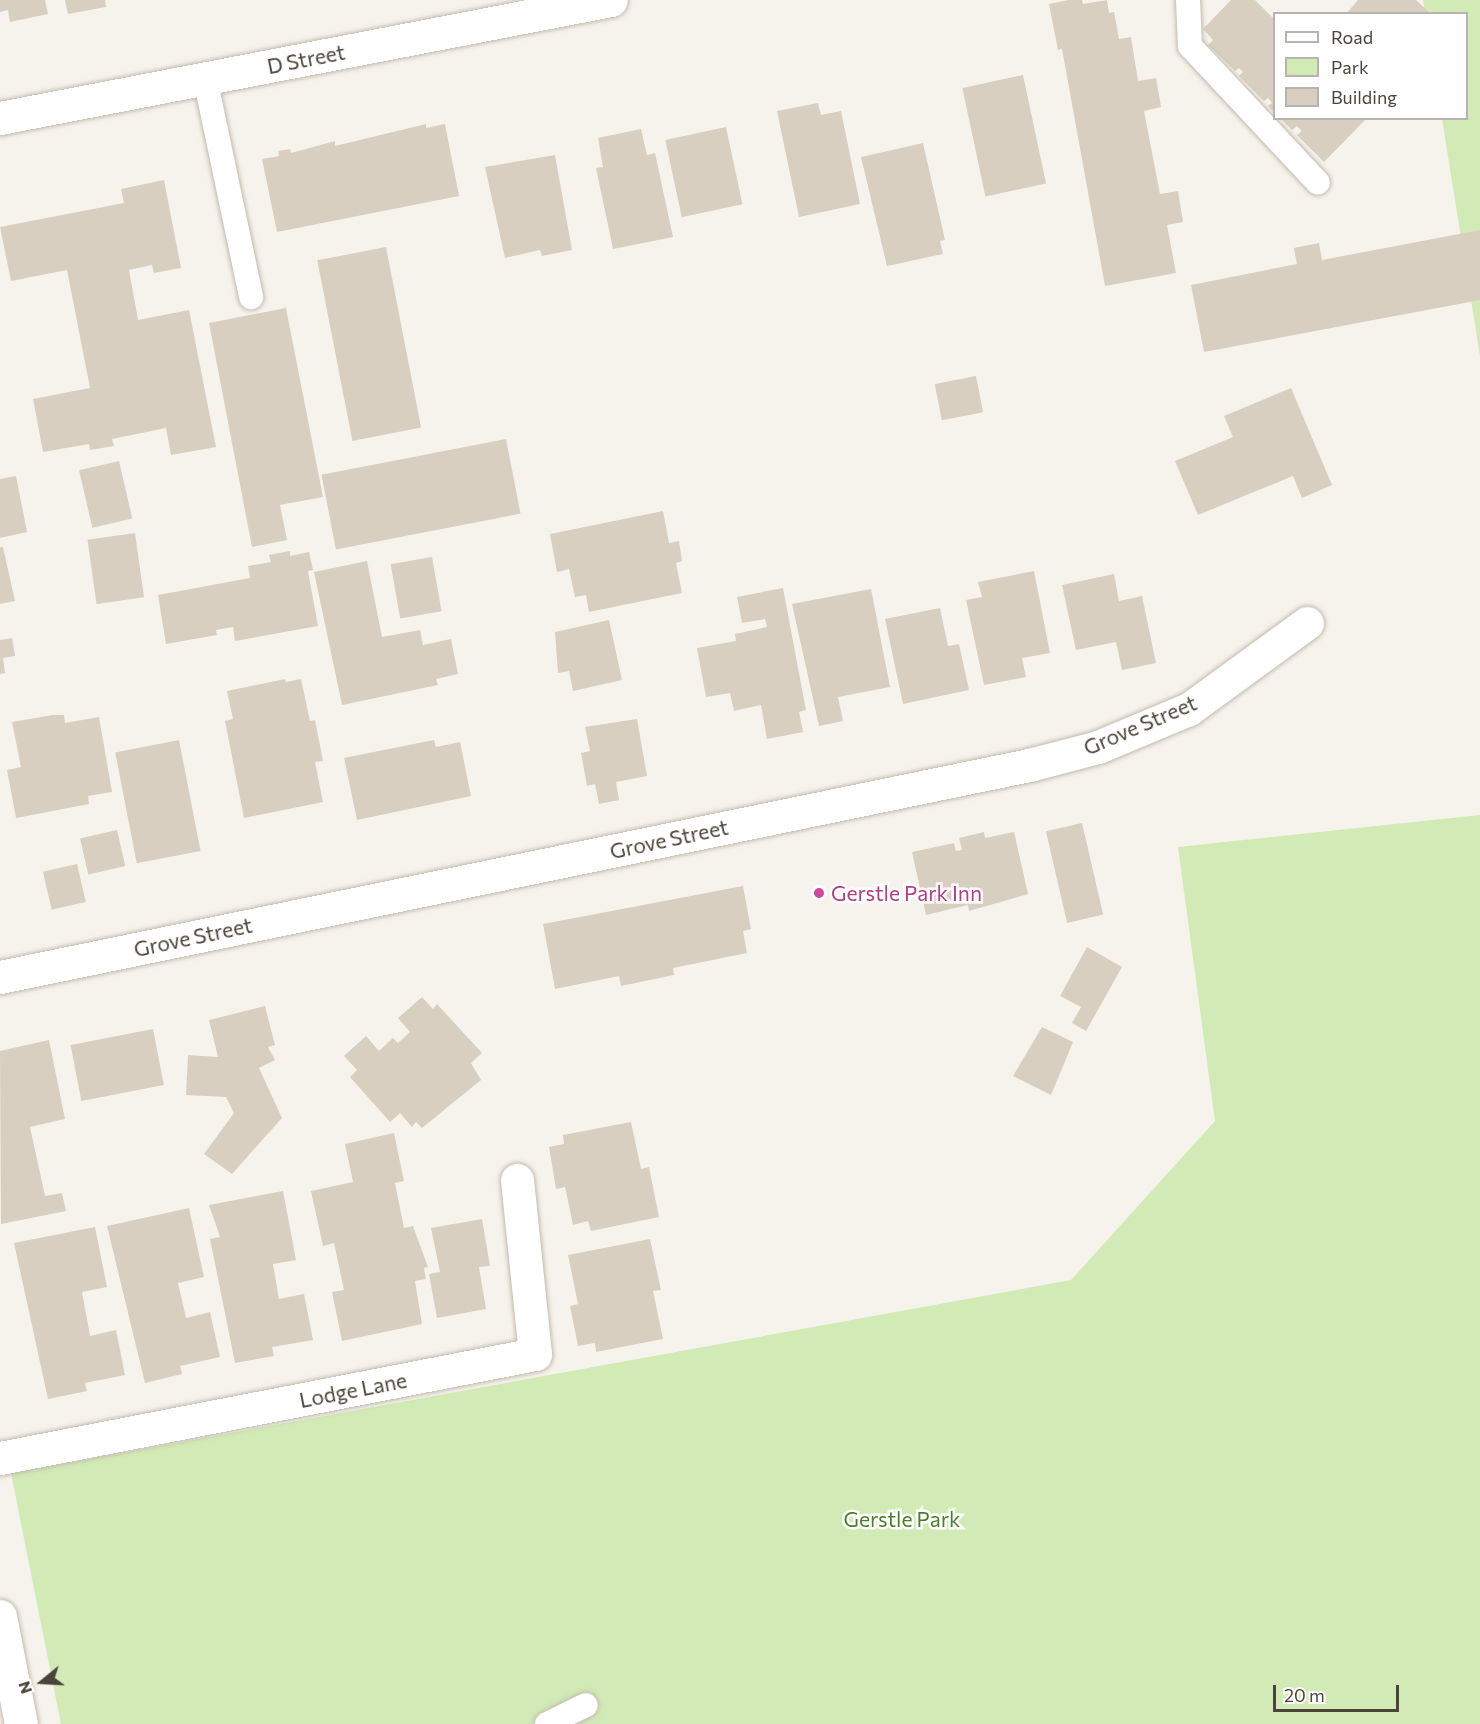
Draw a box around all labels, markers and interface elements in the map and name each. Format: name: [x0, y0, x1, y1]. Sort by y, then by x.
legend: [1273, 12, 1468, 120]
text: Road: [1331, 26, 1373, 48]
street label: D Street: [265, 39, 347, 79]
text: Park: [1331, 56, 1369, 78]
text: Building: [1331, 86, 1397, 108]
street label: Grove Street: [1080, 690, 1200, 760]
street label: Grove Street: [607, 814, 731, 864]
place label: Gerstle Park Inn: [831, 880, 982, 906]
marker: Gerstle Park Inn: [812, 886, 826, 900]
street label: Grove Street: [131, 912, 255, 962]
street label: Lodge Lane: [297, 1367, 409, 1413]
park label: Gerstle Park: [844, 1506, 960, 1532]
north arrow: [12, 1652, 72, 1712]
scale bar: [1276, 1673, 1402, 1711]
text: N: [14, 1679, 35, 1696]
text: 20 m: [1284, 1684, 1325, 1706]

